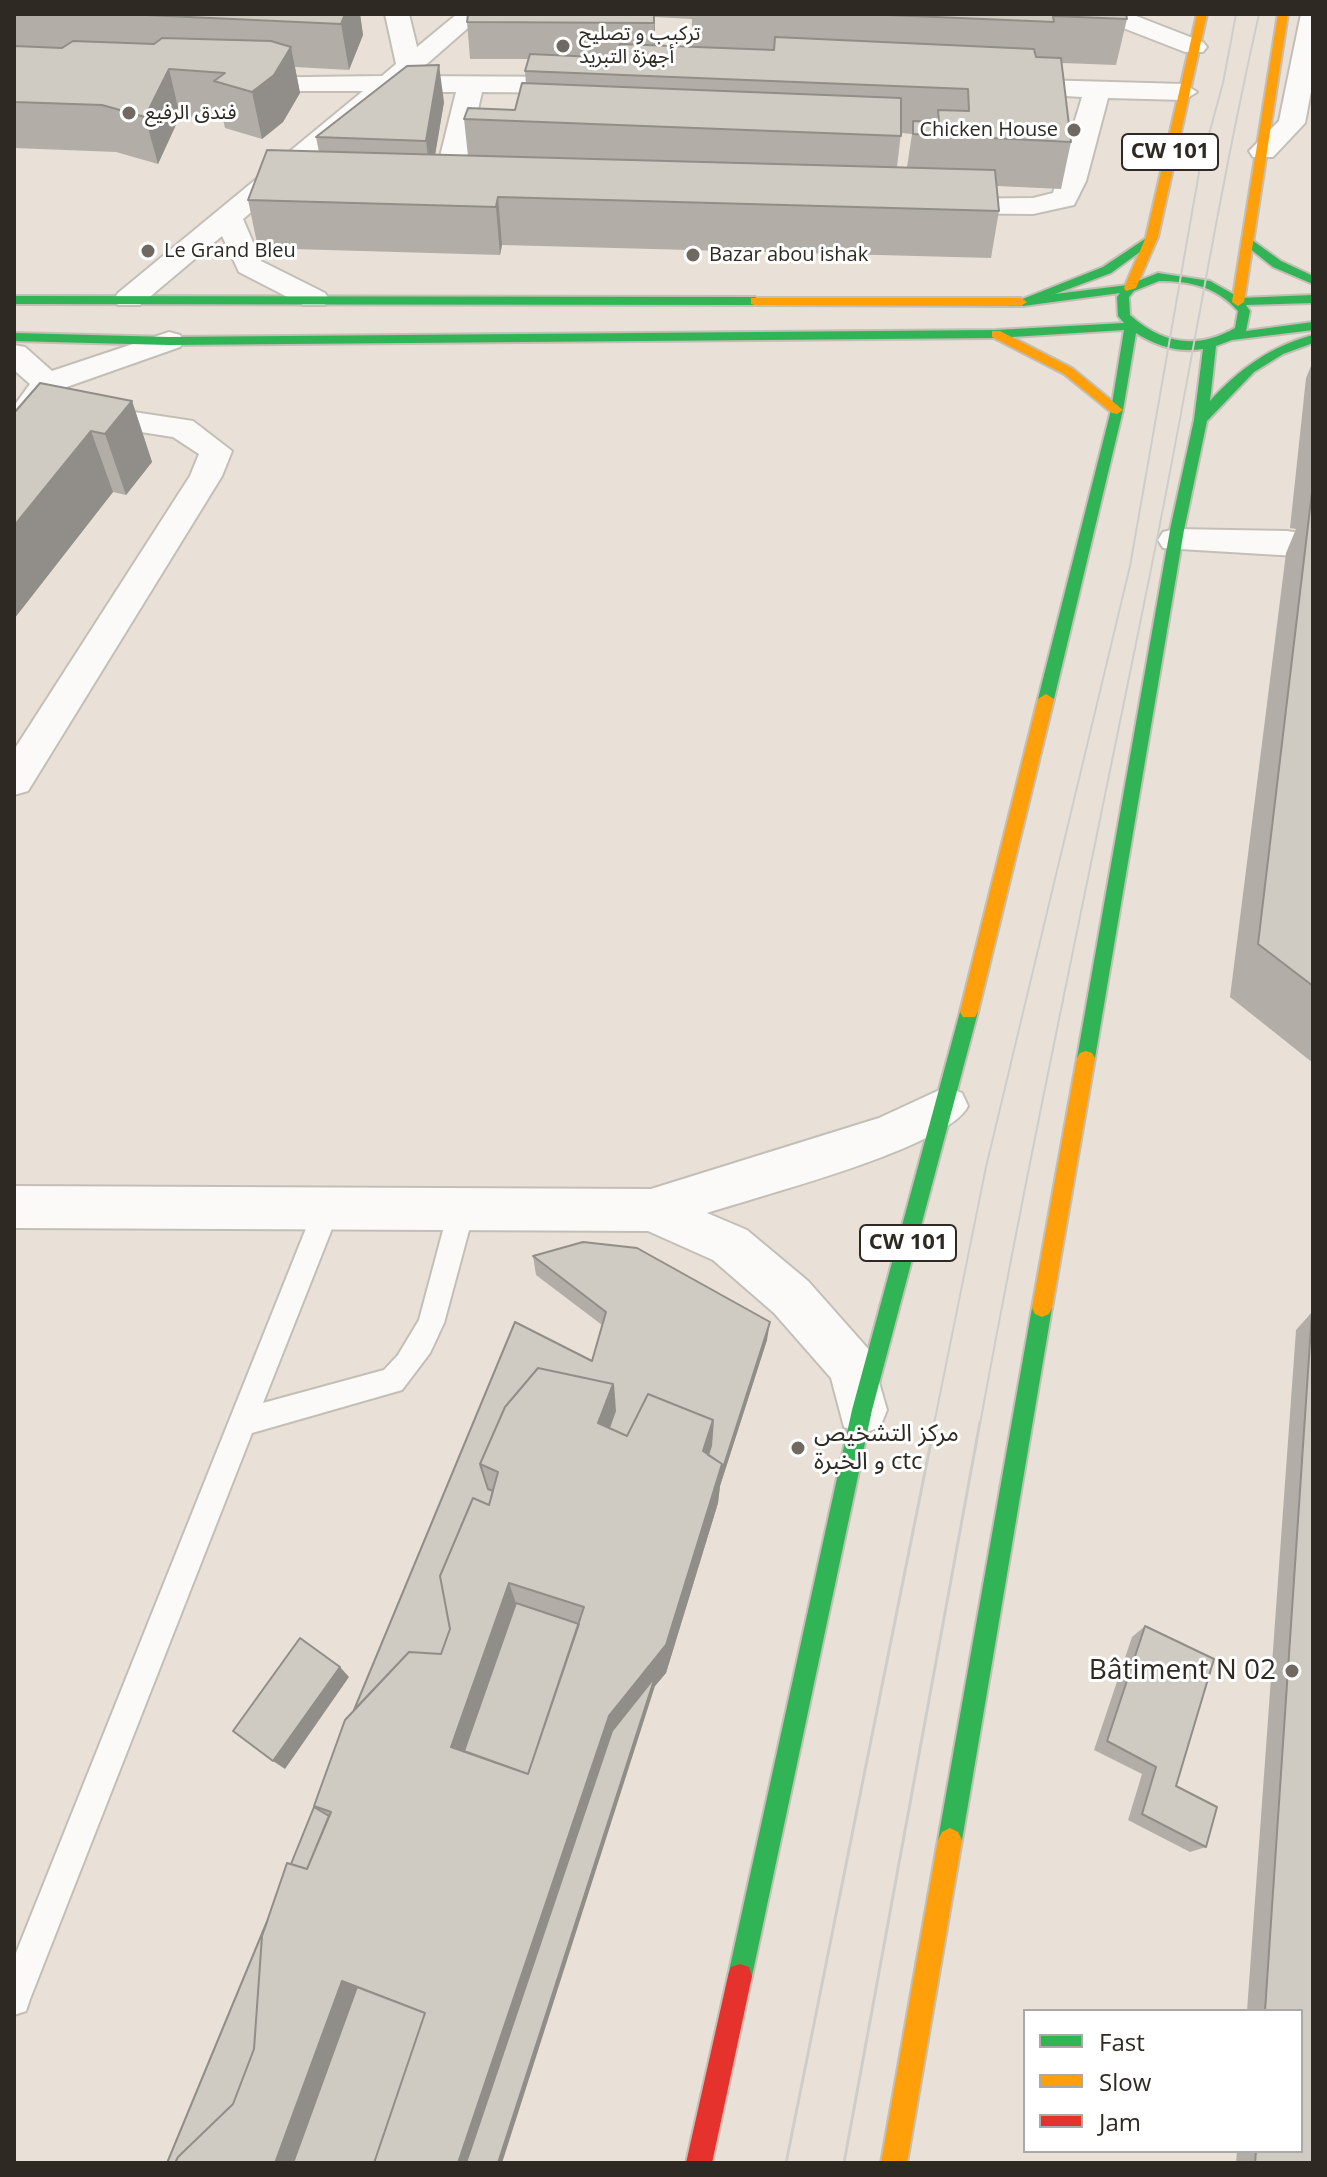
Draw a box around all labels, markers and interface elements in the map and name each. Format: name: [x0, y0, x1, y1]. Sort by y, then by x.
place label: تركيب و تصليح أجهزة التبريد: [579, 22, 700, 69]
marker: تركيب و تصليح أجهزة التبريد: [554, 37, 572, 55]
place label: فندق الرفيع: [145, 101, 236, 125]
marker: فندق الرفيع: [120, 104, 138, 122]
place label: Chicken House: [920, 118, 1058, 142]
marker: Chicken House: [1065, 121, 1083, 139]
road number: CW 101: [1122, 134, 1218, 170]
place label: Le Grand Bleu: [164, 239, 296, 263]
marker: Le Grand Bleu: [139, 242, 157, 260]
place label: Bazar abou ishak: [709, 243, 868, 267]
marker: Bazar abou ishak: [684, 246, 702, 264]
road number: CW 101: [860, 1225, 956, 1261]
place label: مركز التشخيص و الخبرة ctc: [814, 1420, 959, 1476]
marker: مركز التشخيص و الخبرة ctc: [789, 1439, 807, 1457]
place label: Bâtiment N 02: [1089, 1654, 1276, 1688]
marker: Bâtiment N 02: [1283, 1662, 1301, 1680]
legend: [1023, 2009, 1303, 2153]
text: Fast: [1099, 2025, 1145, 2058]
text: Slow: [1099, 2065, 1151, 2098]
text: Jam: [1099, 2105, 1141, 2138]

